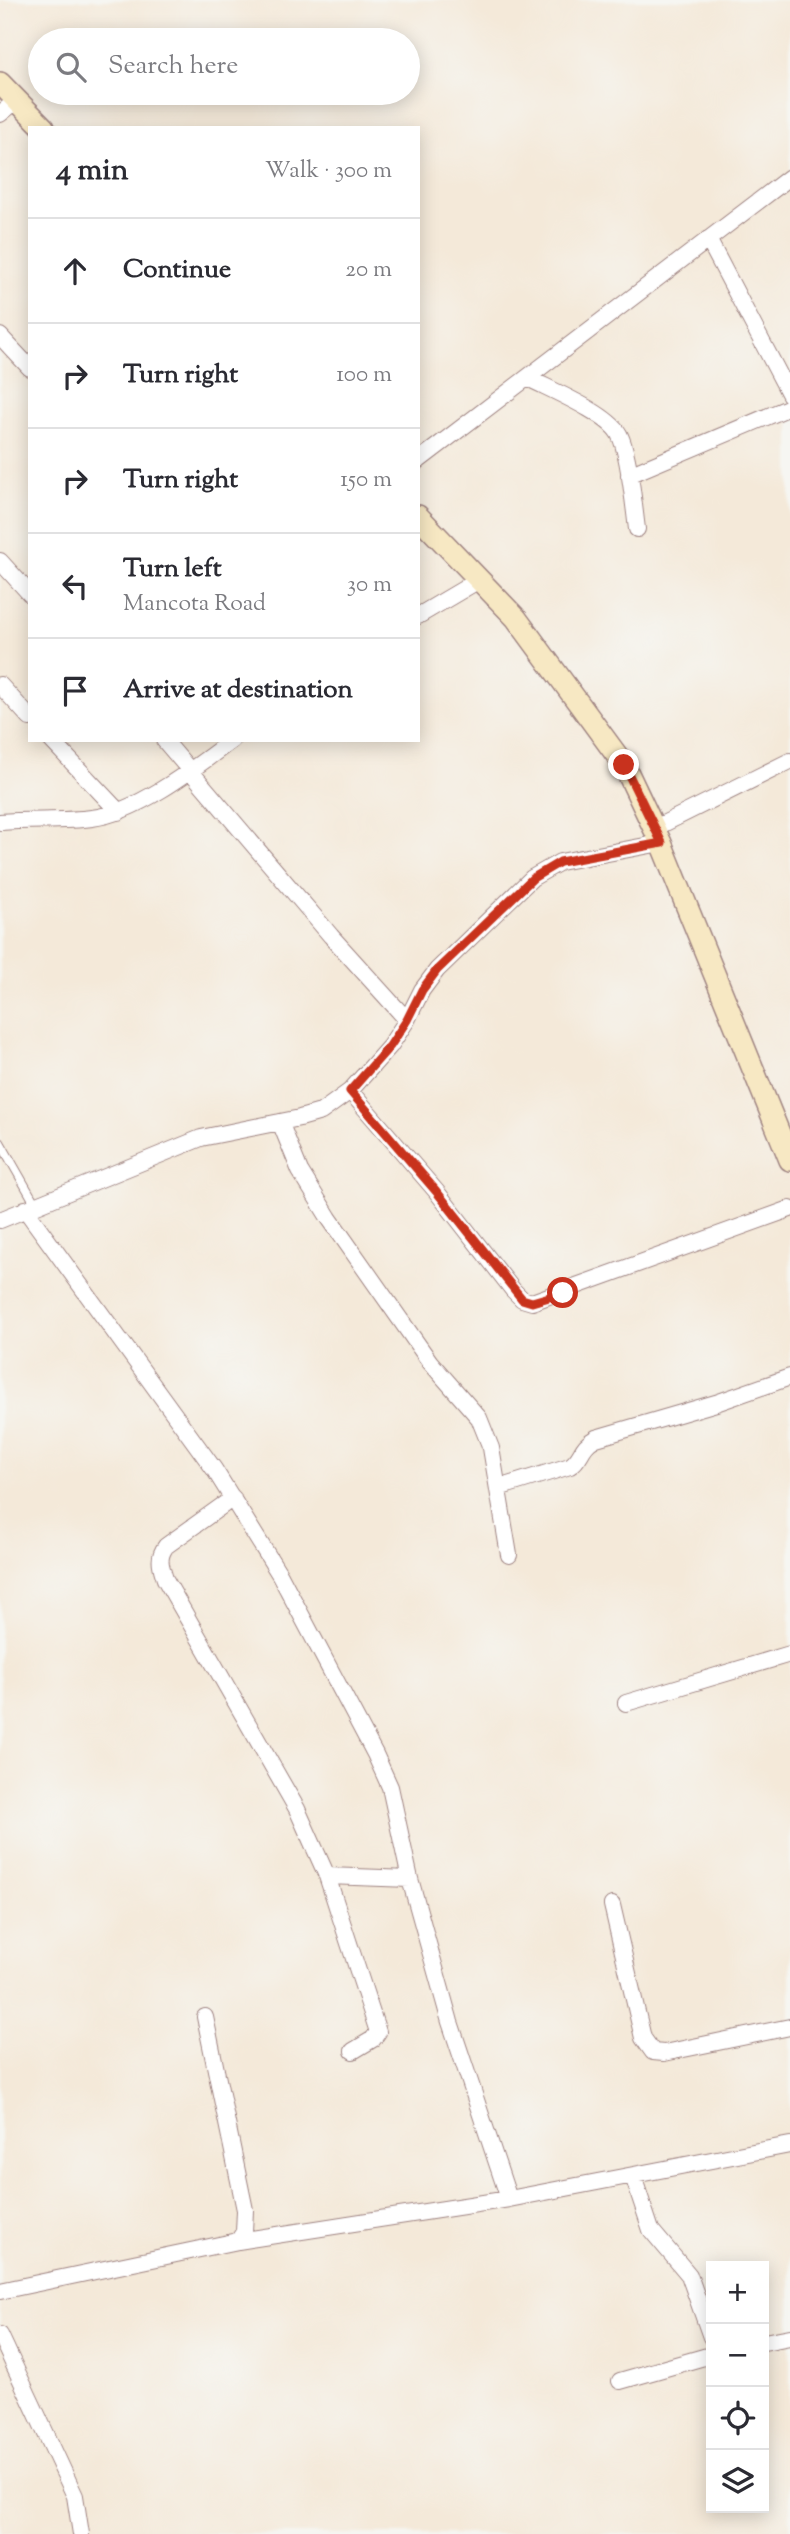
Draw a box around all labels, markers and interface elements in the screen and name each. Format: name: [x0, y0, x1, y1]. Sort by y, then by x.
search box: [28, 28, 420, 105]
icon: search: [52, 48, 90, 86]
text: Search here: [108, 48, 238, 85]
text: 4 min: [56, 150, 129, 193]
text: Walk · 300 m: [265, 155, 392, 188]
icon: ahead: [56, 252, 94, 290]
text: Continue: [123, 252, 231, 289]
text: 20 m: [345, 254, 392, 287]
icon: right: [56, 357, 94, 395]
text: Turn right: [123, 357, 238, 394]
text: 100 m: [336, 359, 392, 392]
icon: right: [56, 462, 94, 500]
text: Turn right: [123, 462, 238, 499]
text: 150 m: [340, 464, 392, 497]
text: Turn left: [123, 551, 222, 588]
icon: left: [56, 567, 94, 605]
text: 30 m: [347, 569, 392, 602]
text: Mancota Road: [123, 588, 266, 621]
icon: arrive: [56, 672, 94, 710]
text: Arrive at destination: [123, 672, 353, 709]
route end: [608, 749, 639, 780]
route start: [547, 1277, 578, 1308]
map controls: [706, 2261, 769, 2513]
button: +: [706, 2261, 769, 2324]
button: −: [706, 2324, 769, 2387]
button: locate: [706, 2387, 769, 2450]
button: layers: [706, 2450, 769, 2513]

